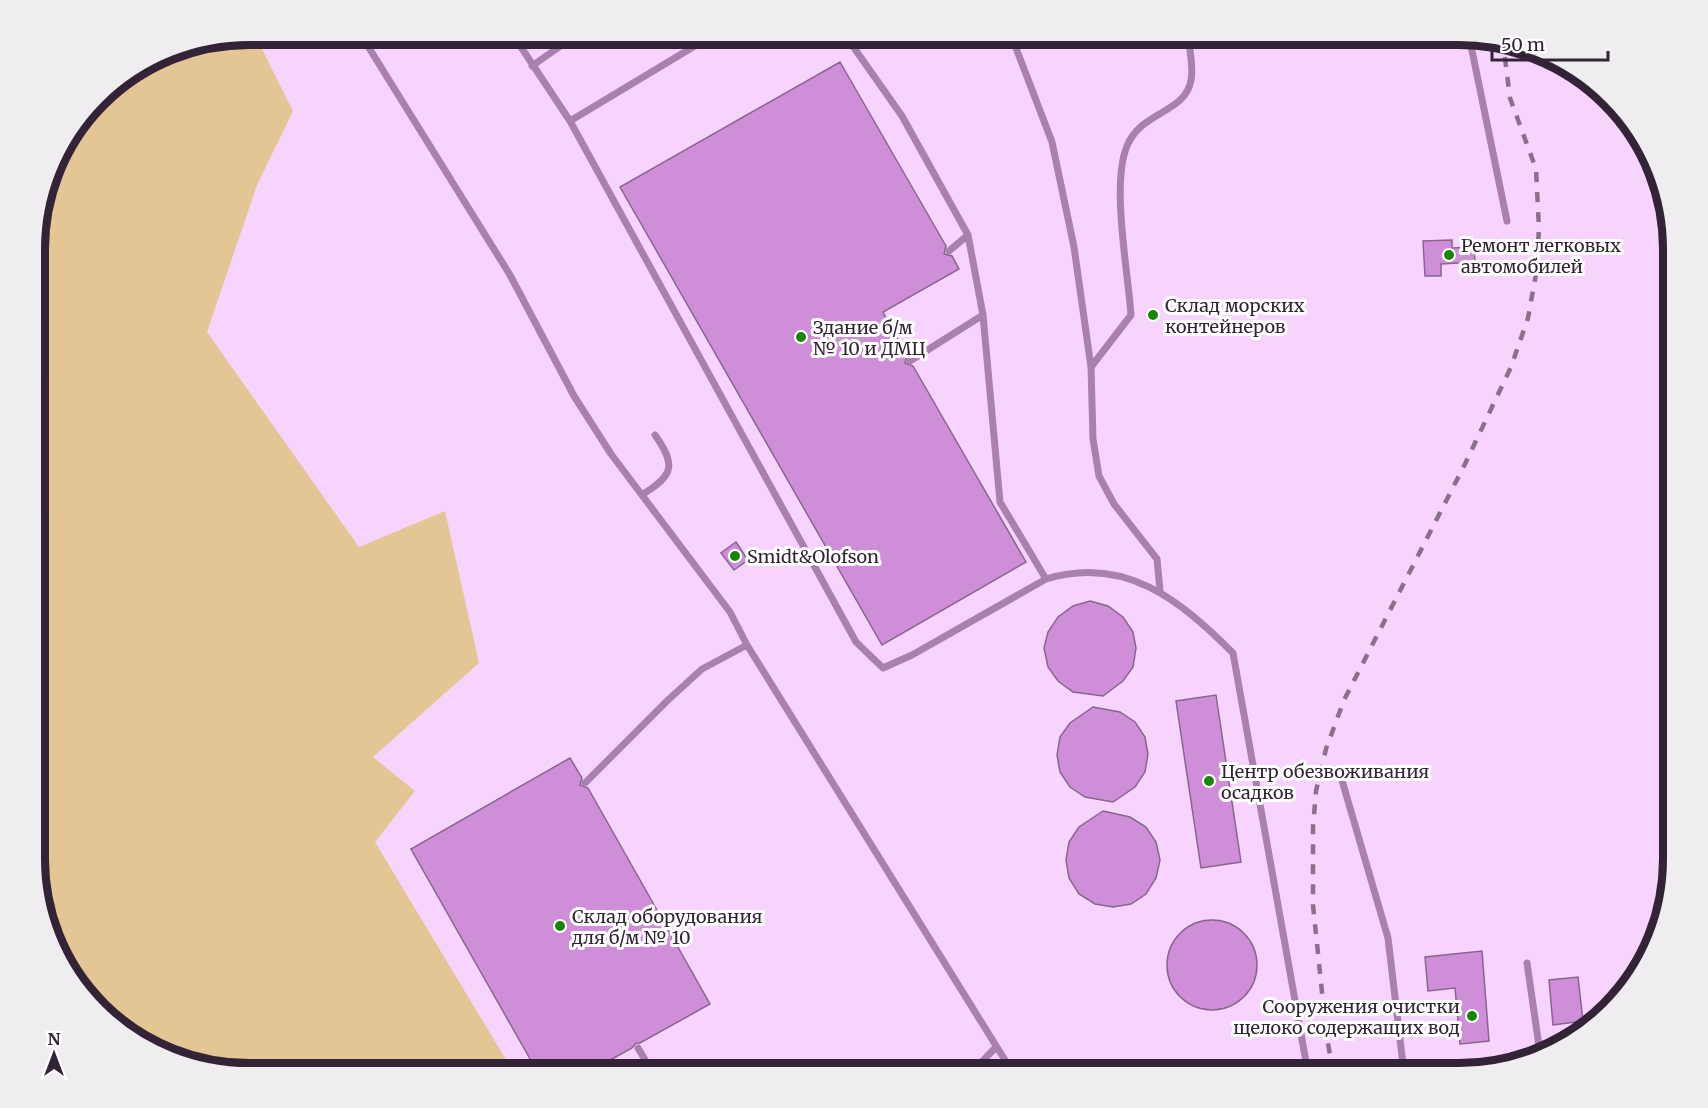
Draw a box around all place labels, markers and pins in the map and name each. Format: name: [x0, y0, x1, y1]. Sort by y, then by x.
place label: Ремонт легковых автомобилей: [1461, 234, 1621, 278]
marker: Ремонт легковых автомобилей: [1442, 248, 1456, 262]
place label: Склад морских контейнеров: [1165, 294, 1305, 338]
marker: Склад морских контейнеров: [1146, 308, 1160, 322]
place label: Здание б/м № 10 и ДМЦ: [813, 316, 926, 360]
marker: Здание б/м № 10 и ДМЦ: [794, 330, 808, 344]
place label: Smidt&Olofson: [747, 545, 879, 568]
marker: Smidt&Olofson: [728, 549, 742, 563]
place label: Центр обезвоживания осадков: [1221, 760, 1430, 804]
marker: Центр обезвоживания осадков: [1202, 774, 1216, 788]
place label: Склад оборудования для б/м № 10: [571, 905, 763, 949]
marker: Склад оборудования для б/м № 10: [553, 919, 567, 933]
place label: Сооружения очистки щелоко содержащих вод: [1233, 995, 1460, 1039]
marker: Сооружения очистки щелоко содержащих вод: [1465, 1009, 1479, 1023]

